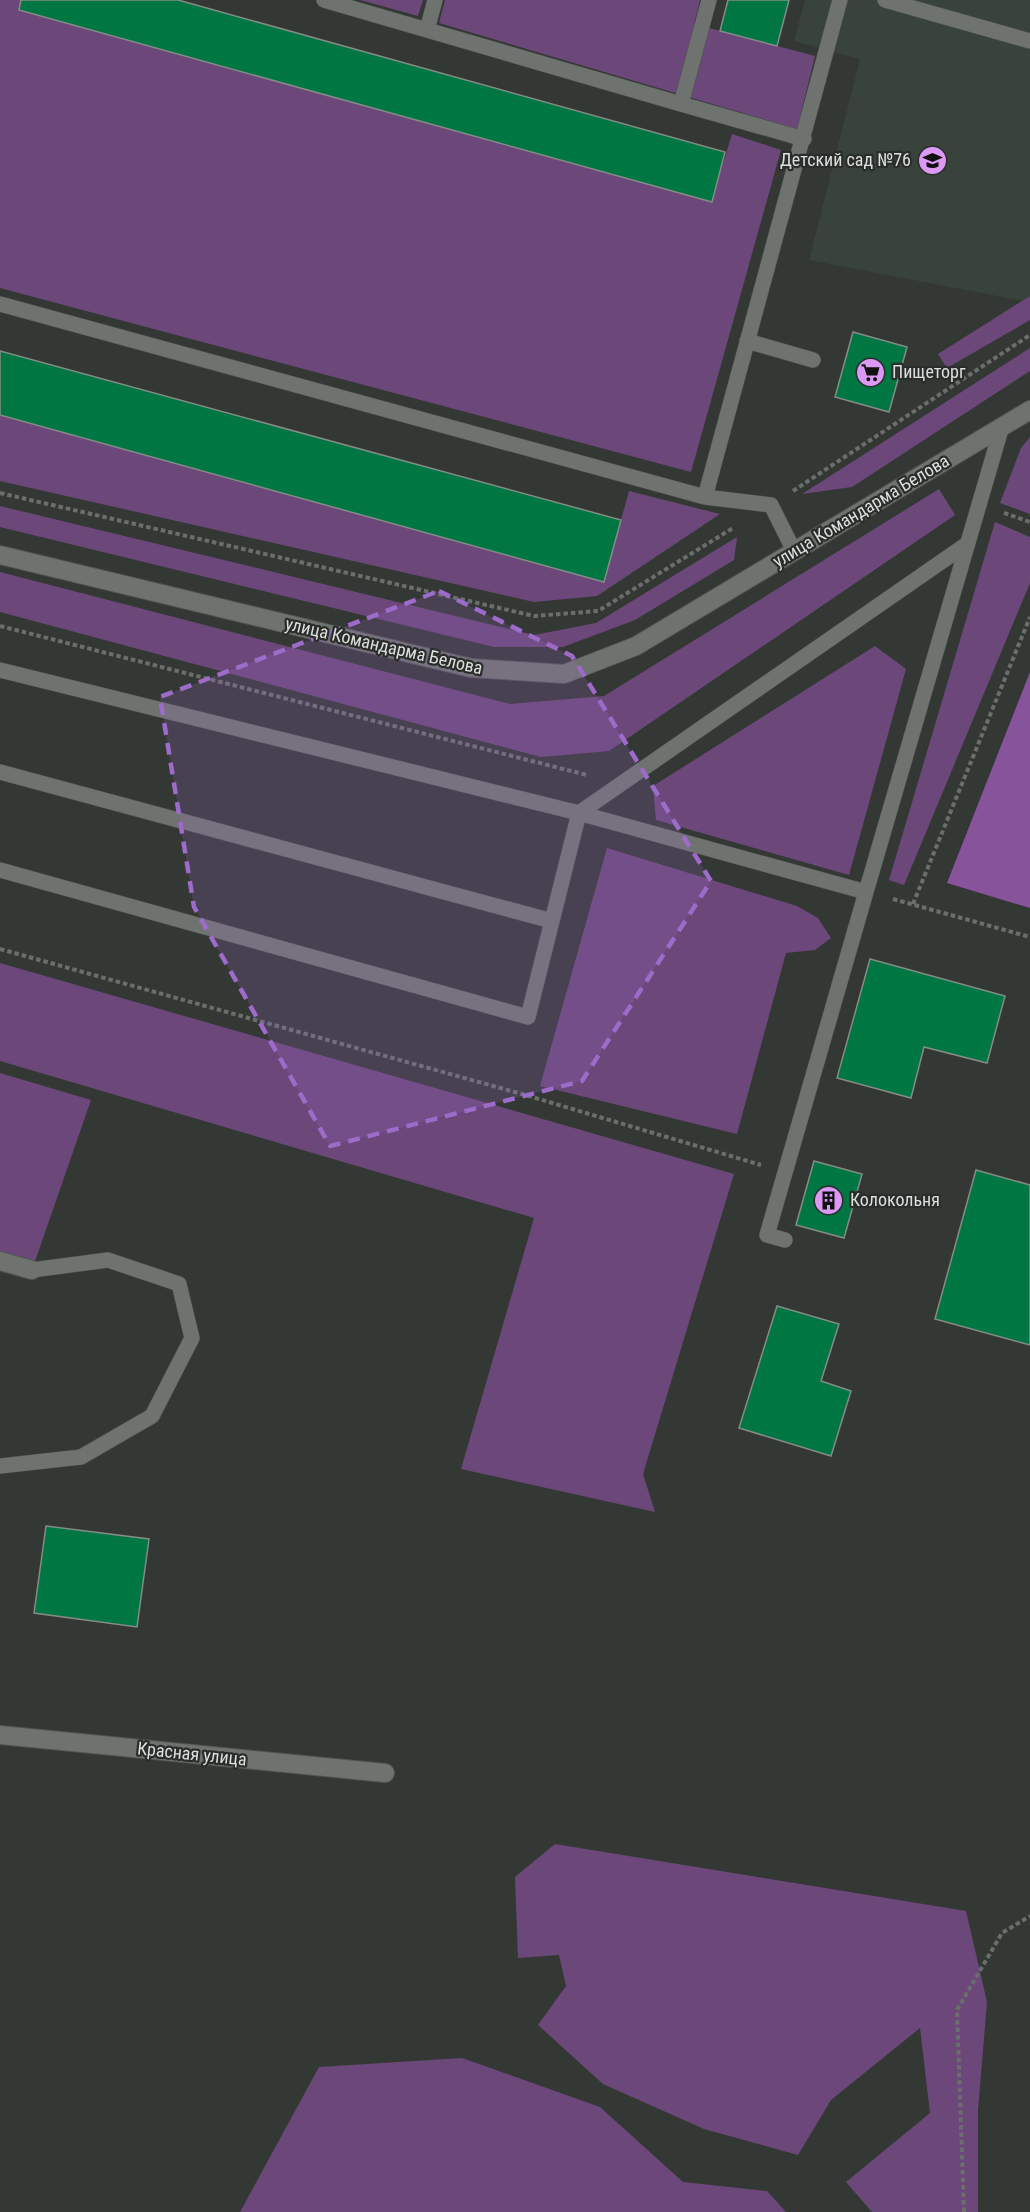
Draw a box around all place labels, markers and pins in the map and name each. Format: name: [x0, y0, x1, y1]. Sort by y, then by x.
school or university icon: Детский сад №76: [916, 144, 948, 176]
place label: Детский сад №76: [780, 149, 911, 170]
supermarket icon: Пищеторг: [855, 356, 887, 388]
place label: Пищеторг: [892, 361, 966, 382]
building icon: Колокольня: [813, 1184, 845, 1216]
place label: Колокольня: [850, 1189, 940, 1210]

